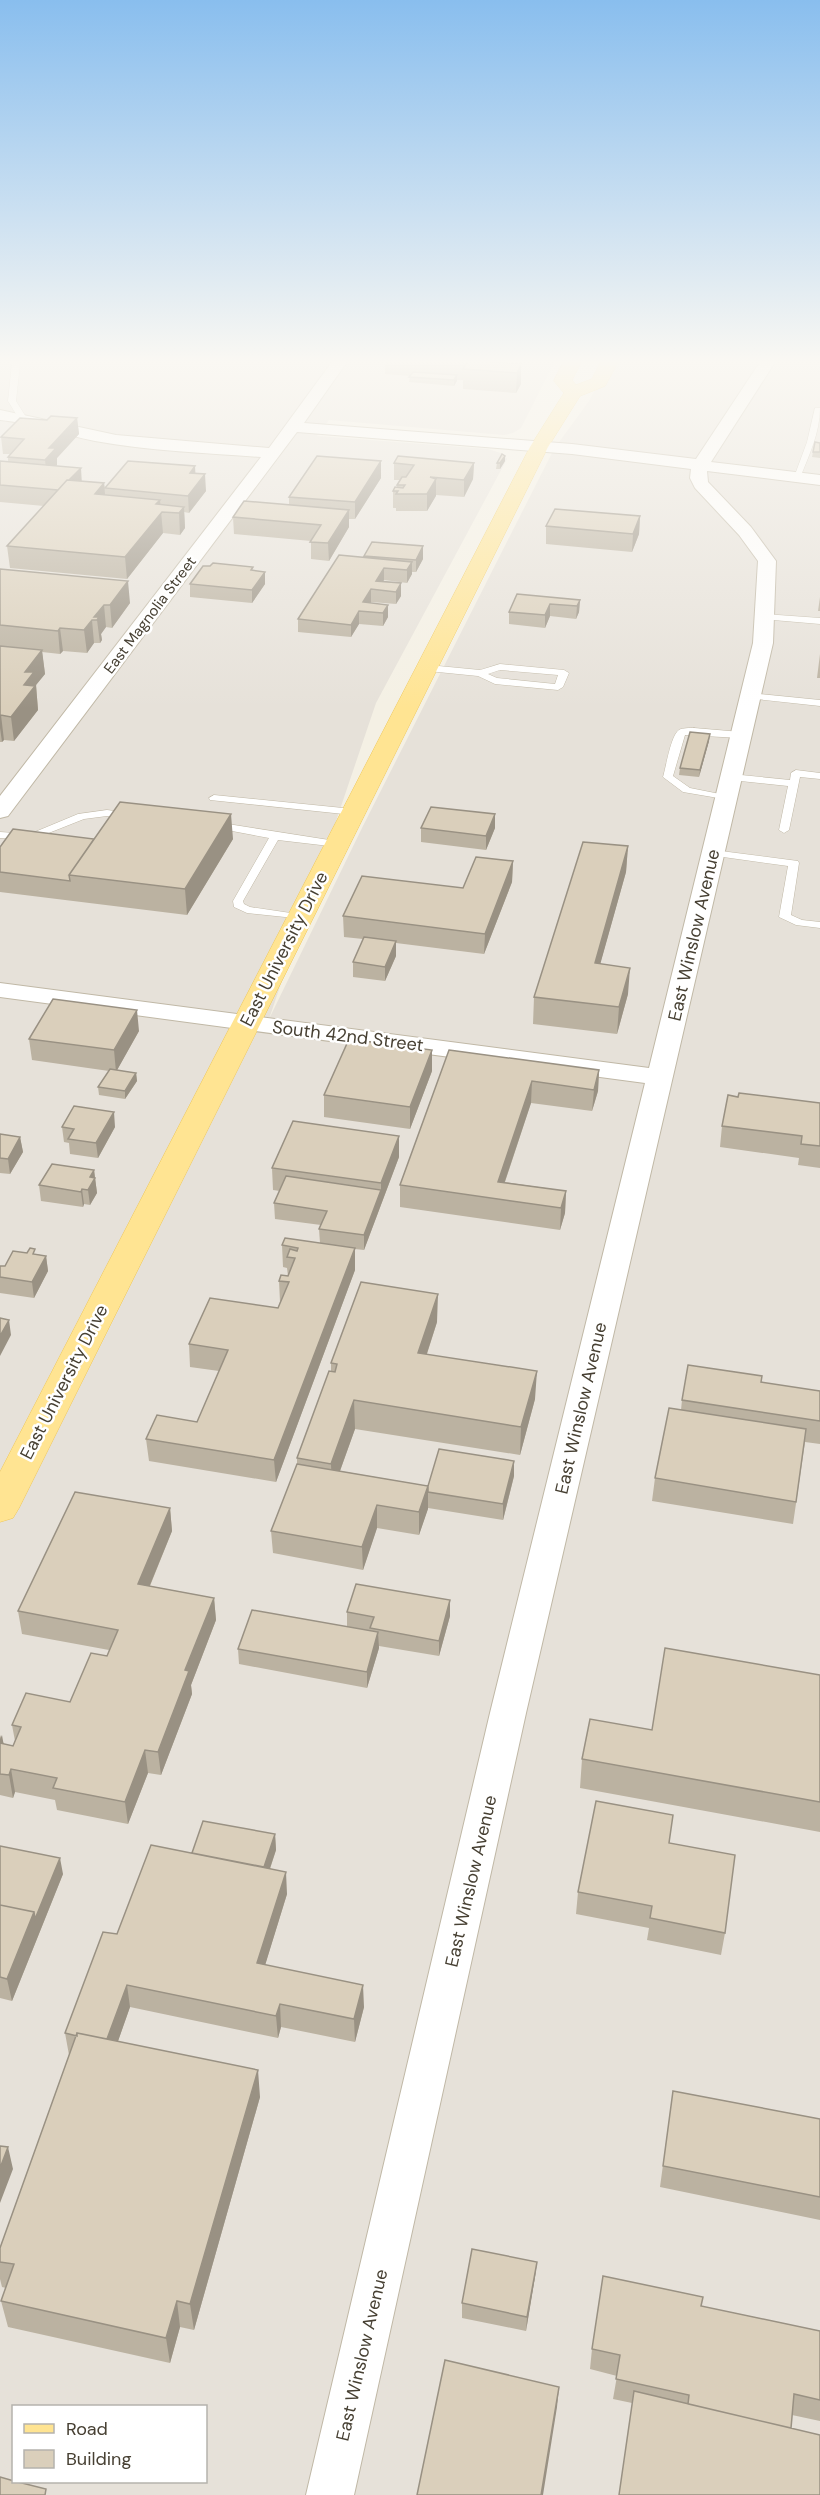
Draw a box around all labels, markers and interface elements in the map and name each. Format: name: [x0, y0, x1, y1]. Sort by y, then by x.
street label: East Magnolia Street: [99, 552, 201, 678]
street label: East Winslow Avenue: [663, 847, 725, 1023]
street label: East University Drive: [235, 868, 333, 1030]
street label: South 42nd Street: [271, 1015, 425, 1057]
street label: East University Drive: [15, 1301, 113, 1463]
street label: East Winslow Avenue: [550, 1320, 612, 1496]
street label: East Winslow Avenue: [440, 1793, 502, 1969]
street label: East Winslow Avenue: [331, 2267, 393, 2443]
legend: [12, 2405, 207, 2483]
text: Road: [66, 2417, 108, 2441]
text: Building: [66, 2447, 131, 2471]

